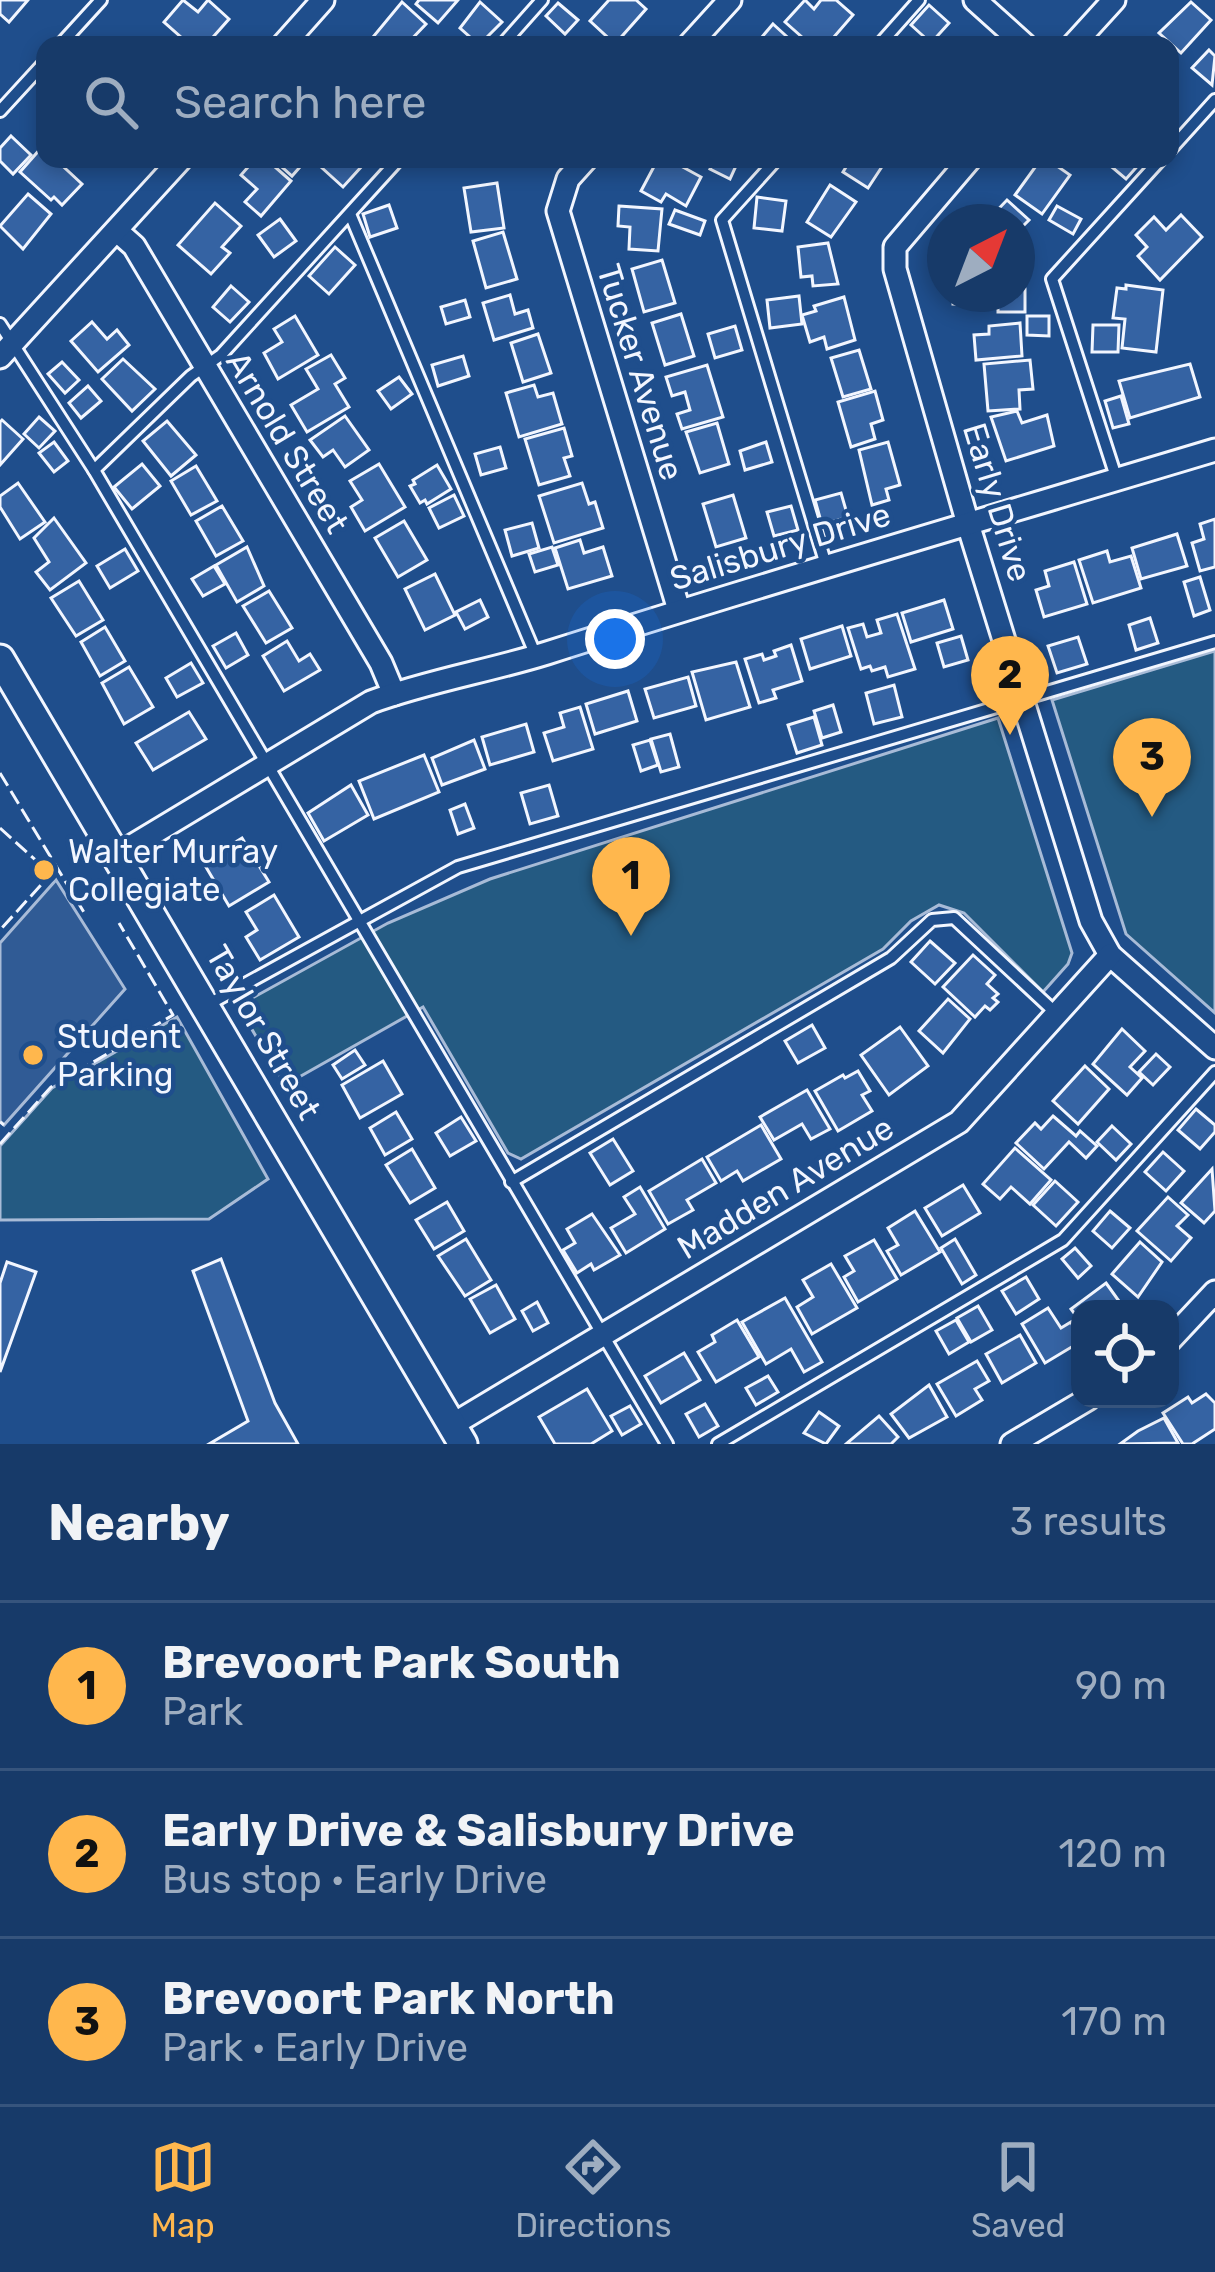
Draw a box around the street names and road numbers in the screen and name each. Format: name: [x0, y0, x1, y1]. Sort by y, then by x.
street label: Tucker Avenue: [589, 259, 692, 485]
street label: Arnold Street: [218, 344, 357, 540]
street label: Early Drive: [955, 418, 1040, 586]
street label: Salisbury Drive: [665, 494, 895, 599]
street label: Taylor Street: [198, 938, 329, 1126]
street label: Madden Avenue: [670, 1108, 900, 1267]

